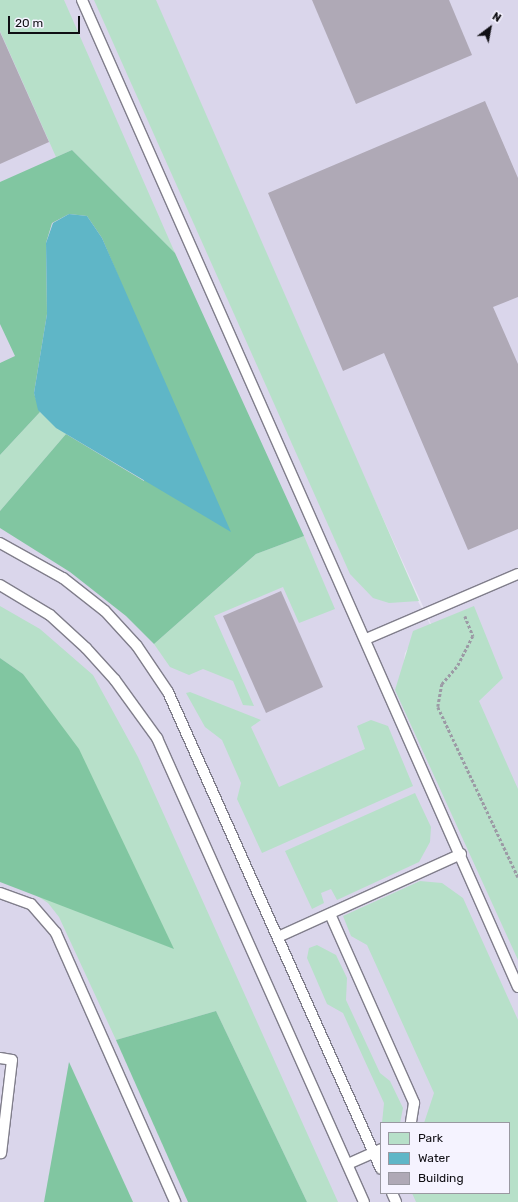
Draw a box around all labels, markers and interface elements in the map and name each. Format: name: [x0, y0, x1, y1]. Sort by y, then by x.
scale bar: [10, 8, 82, 34]
north arrow: [470, 8, 510, 48]
text: N: [490, 10, 503, 25]
text: 20 m: [15, 16, 43, 30]
legend: [380, 1122, 510, 1194]
text: Park: [418, 1131, 443, 1145]
text: Water: [418, 1151, 450, 1165]
text: Building: [418, 1171, 464, 1185]

